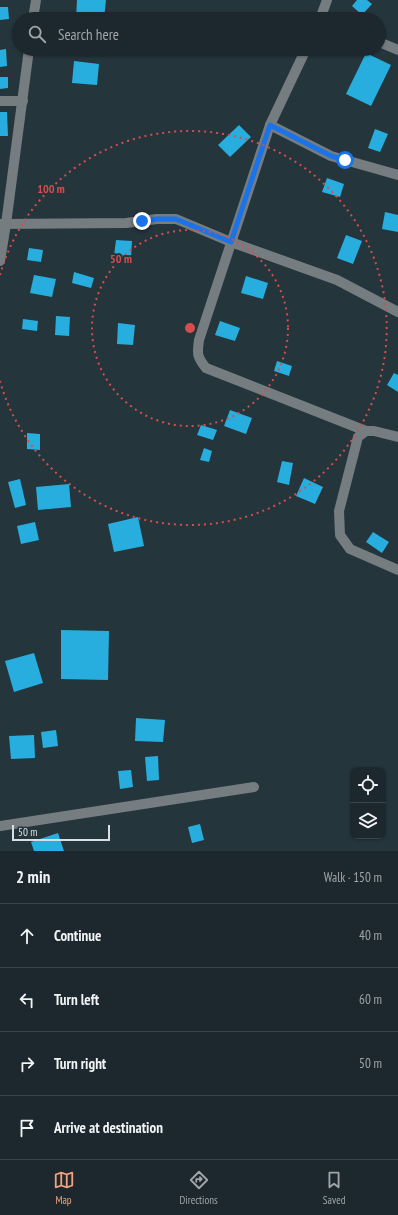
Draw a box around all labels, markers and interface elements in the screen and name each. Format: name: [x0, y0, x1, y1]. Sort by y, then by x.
search box: [12, 12, 386, 56]
icon: search: [26, 23, 48, 45]
text: Search here: [58, 25, 119, 44]
route start: [336, 151, 354, 169]
text: 100 m: [37, 181, 65, 196]
route end: [133, 212, 151, 230]
text: 50 m: [110, 251, 132, 266]
centre of rings: [183, 321, 197, 335]
map controls: [350, 767, 386, 839]
button: locate: [350, 767, 386, 803]
button: layers: [350, 803, 386, 839]
scale bar: [12, 823, 110, 842]
text: 50 m: [18, 825, 37, 839]
text: 2 min: [16, 866, 50, 888]
text: Walk · 150 m: [324, 869, 382, 886]
icon: ahead: [16, 925, 38, 947]
text: Continue: [54, 926, 101, 945]
text: 40 m: [359, 927, 382, 944]
icon: left: [16, 989, 38, 1011]
text: Turn left: [54, 990, 99, 1009]
text: 60 m: [359, 991, 382, 1008]
icon: right: [16, 1053, 38, 1075]
text: Turn right: [54, 1054, 106, 1073]
text: 50 m: [359, 1055, 382, 1072]
icon: arrive: [16, 1117, 38, 1139]
text: Arrive at destination: [54, 1118, 163, 1137]
tab: Map: [53, 1169, 75, 1207]
tab: Directions: [180, 1169, 218, 1207]
tab: Saved: [323, 1169, 345, 1207]

